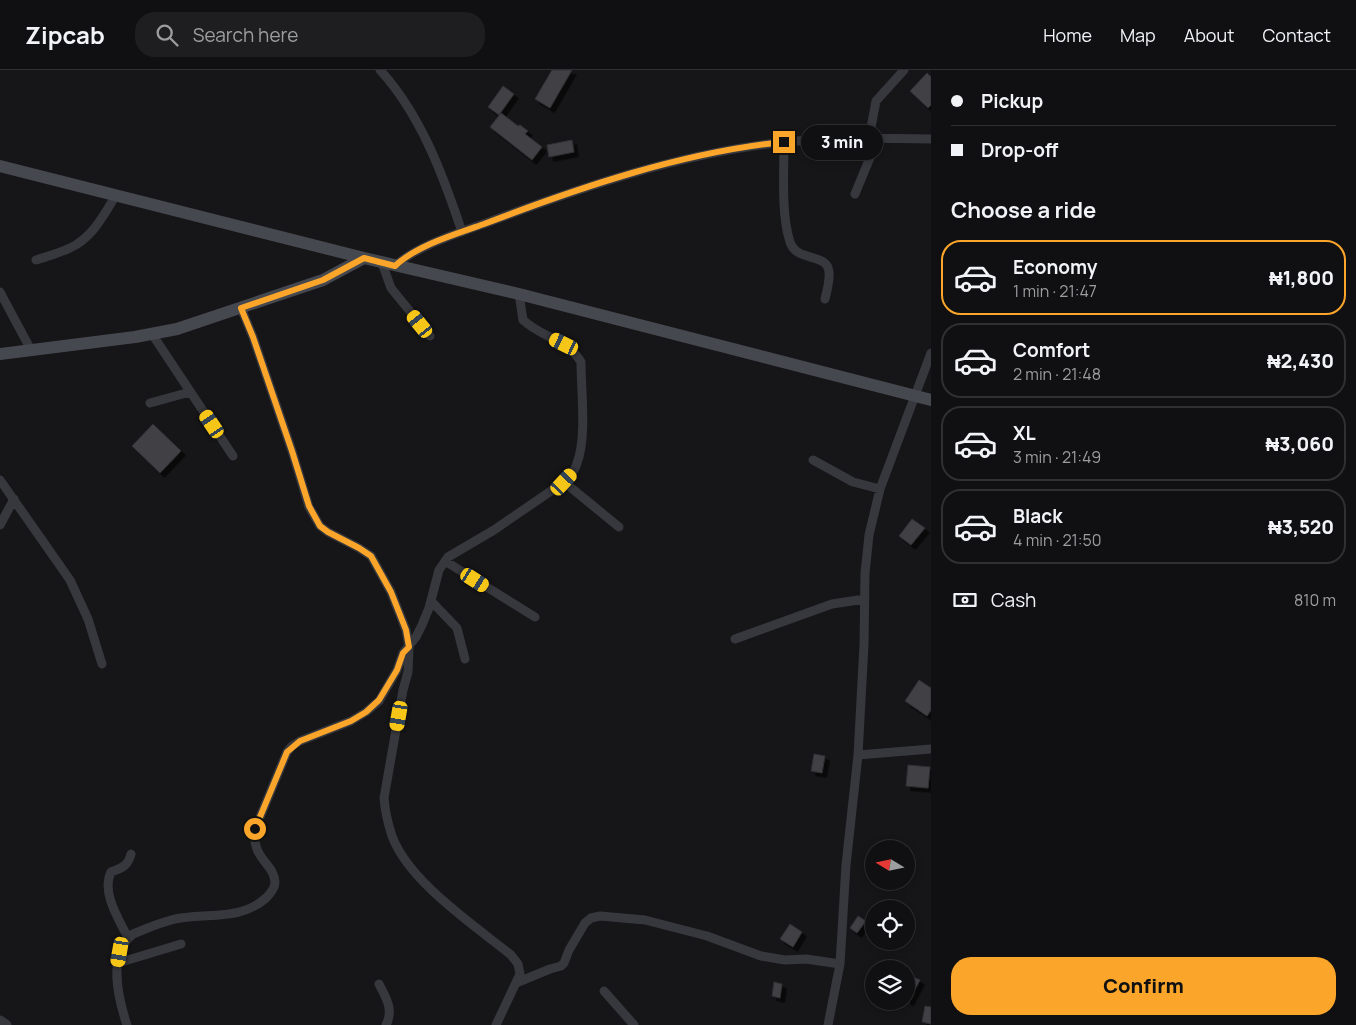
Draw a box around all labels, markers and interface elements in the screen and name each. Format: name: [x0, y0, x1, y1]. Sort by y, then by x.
search box: [135, 12, 485, 57]
text: Zipcab: [25, 18, 105, 51]
icon: search: [153, 21, 181, 49]
text: Search here: [193, 22, 298, 48]
text: Home: [1043, 23, 1092, 47]
text: Map: [1120, 23, 1156, 47]
text: About: [1184, 23, 1234, 47]
text: Contact: [1262, 23, 1331, 47]
text: Pickup: [981, 88, 1043, 114]
callout: 3 min: [802, 124, 884, 160]
route end: [773, 131, 795, 153]
text: 3 min: [821, 131, 863, 153]
text: Drop-off: [981, 137, 1058, 163]
text: Choose a ride: [951, 195, 1096, 225]
text: Economy: [1013, 254, 1097, 280]
icon: car: [953, 255, 998, 300]
text: ₦1,800: [1269, 265, 1334, 291]
text: 1 min · 21:47: [1013, 280, 1097, 302]
car: [404, 308, 435, 340]
car: [547, 331, 580, 357]
text: Comfort: [1013, 337, 1090, 363]
icon: car: [953, 338, 998, 383]
text: ₦2,430: [1267, 348, 1334, 374]
text: 2 min · 21:48: [1013, 363, 1101, 385]
car: [197, 407, 226, 441]
text: XL: [1013, 420, 1036, 446]
icon: car: [953, 421, 998, 466]
text: ₦3,060: [1266, 431, 1334, 457]
text: 3 min · 21:49: [1013, 446, 1101, 468]
car: [548, 466, 579, 498]
text: Black: [1013, 503, 1062, 529]
icon: car: [953, 504, 998, 549]
text: ₦3,520: [1268, 514, 1334, 540]
text: 4 min · 21:50: [1013, 529, 1102, 551]
car: [458, 566, 491, 594]
icon: cash: [951, 586, 979, 614]
text: Cash: [991, 587, 1036, 613]
text: 810 m: [1294, 589, 1336, 611]
car: [389, 700, 408, 732]
route start: [244, 818, 266, 840]
north arrow: [865, 840, 915, 890]
map controls: [865, 840, 915, 1010]
button: locate: [865, 900, 915, 950]
car: [110, 936, 129, 968]
button: Confirm: [951, 957, 1336, 1015]
button: layers: [865, 960, 915, 1010]

